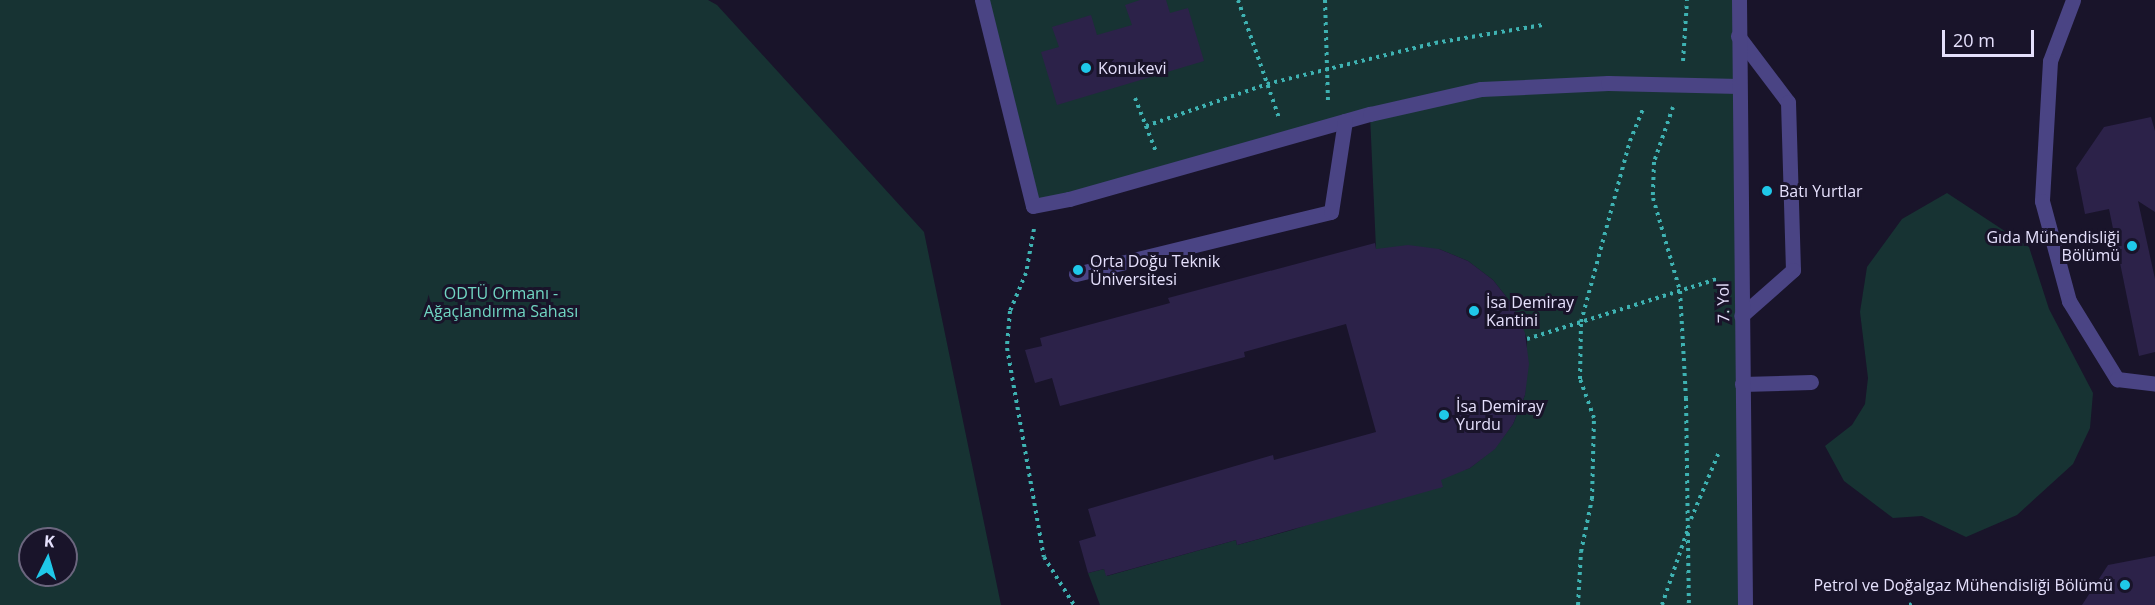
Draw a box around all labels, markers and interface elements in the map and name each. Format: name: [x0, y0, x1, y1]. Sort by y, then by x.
scale bar: [1945, 18, 2036, 56]
text: 20 m: [1953, 28, 1995, 52]
place label: Konukevi: [1098, 58, 1166, 78]
marker: Konukevi: [1079, 61, 1093, 75]
place label: Batı Yurtlar: [1779, 181, 1863, 201]
marker: Batı Yurtlar: [1760, 184, 1774, 198]
place label: Gıda Mühendisliği Bölümü: [1986, 227, 2120, 265]
marker: Gıda Mühendisliği Bölümü: [2125, 239, 2139, 253]
place label: Orta Doğu Teknik Üniversitesi: [1090, 251, 1220, 289]
marker: Orta Doğu Teknik Üniversitesi: [1071, 263, 1085, 277]
park label: ODTÜ Ormanı - Ağaçlandırma Sahası: [424, 283, 578, 321]
street label: 7. Yol: [1713, 283, 1733, 323]
place label: İsa Demiray Kantini: [1486, 292, 1574, 330]
marker: İsa Demiray Kantini: [1467, 304, 1481, 318]
place label: İsa Demiray Yurdu: [1456, 396, 1544, 434]
marker: İsa Demiray Yurdu: [1437, 408, 1451, 422]
north arrow: [18, 527, 78, 587]
text: K: [43, 530, 56, 552]
place label: Petrol ve Doğalgaz Mühendisliği Bölümü: [1813, 575, 2113, 595]
marker: Petrol ve Doğalgaz Mühendisliği Bölümü: [2118, 578, 2132, 592]

